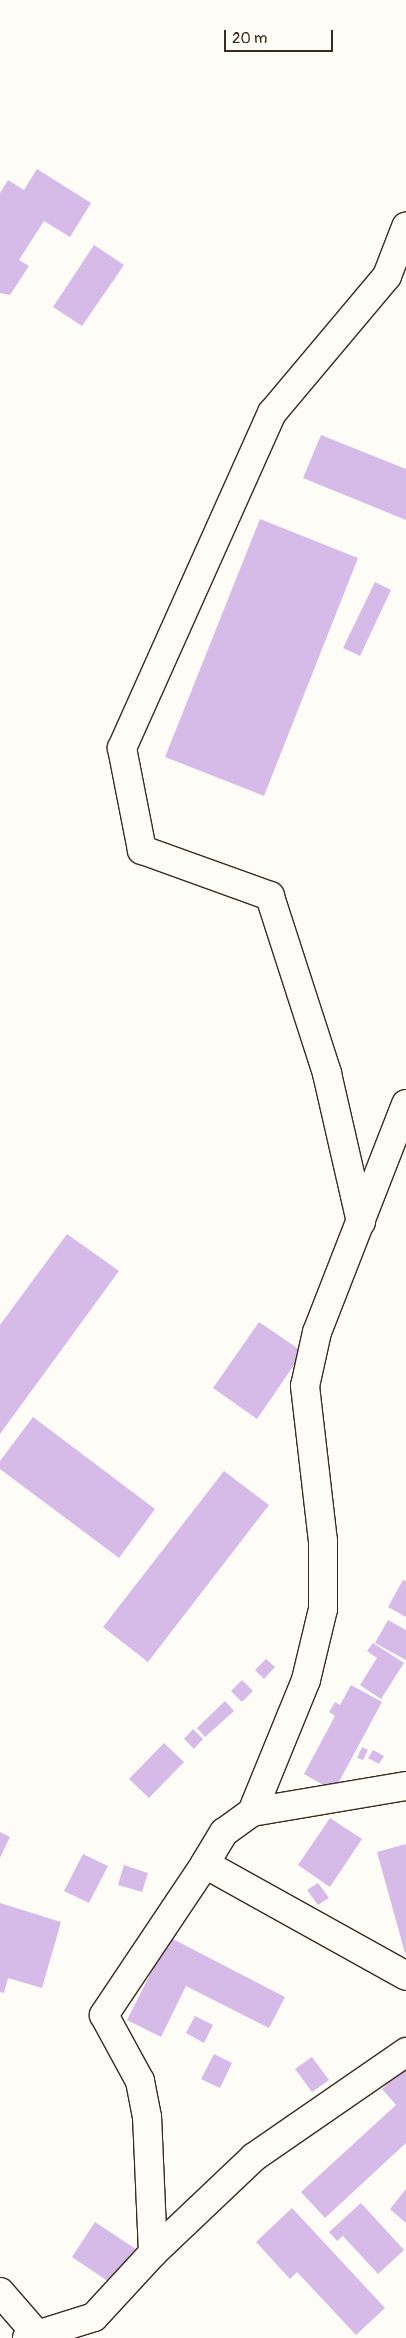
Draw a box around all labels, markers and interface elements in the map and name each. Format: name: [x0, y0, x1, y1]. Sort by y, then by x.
scale bar: [226, 20, 335, 52]
text: 20 m: [232, 29, 267, 48]

